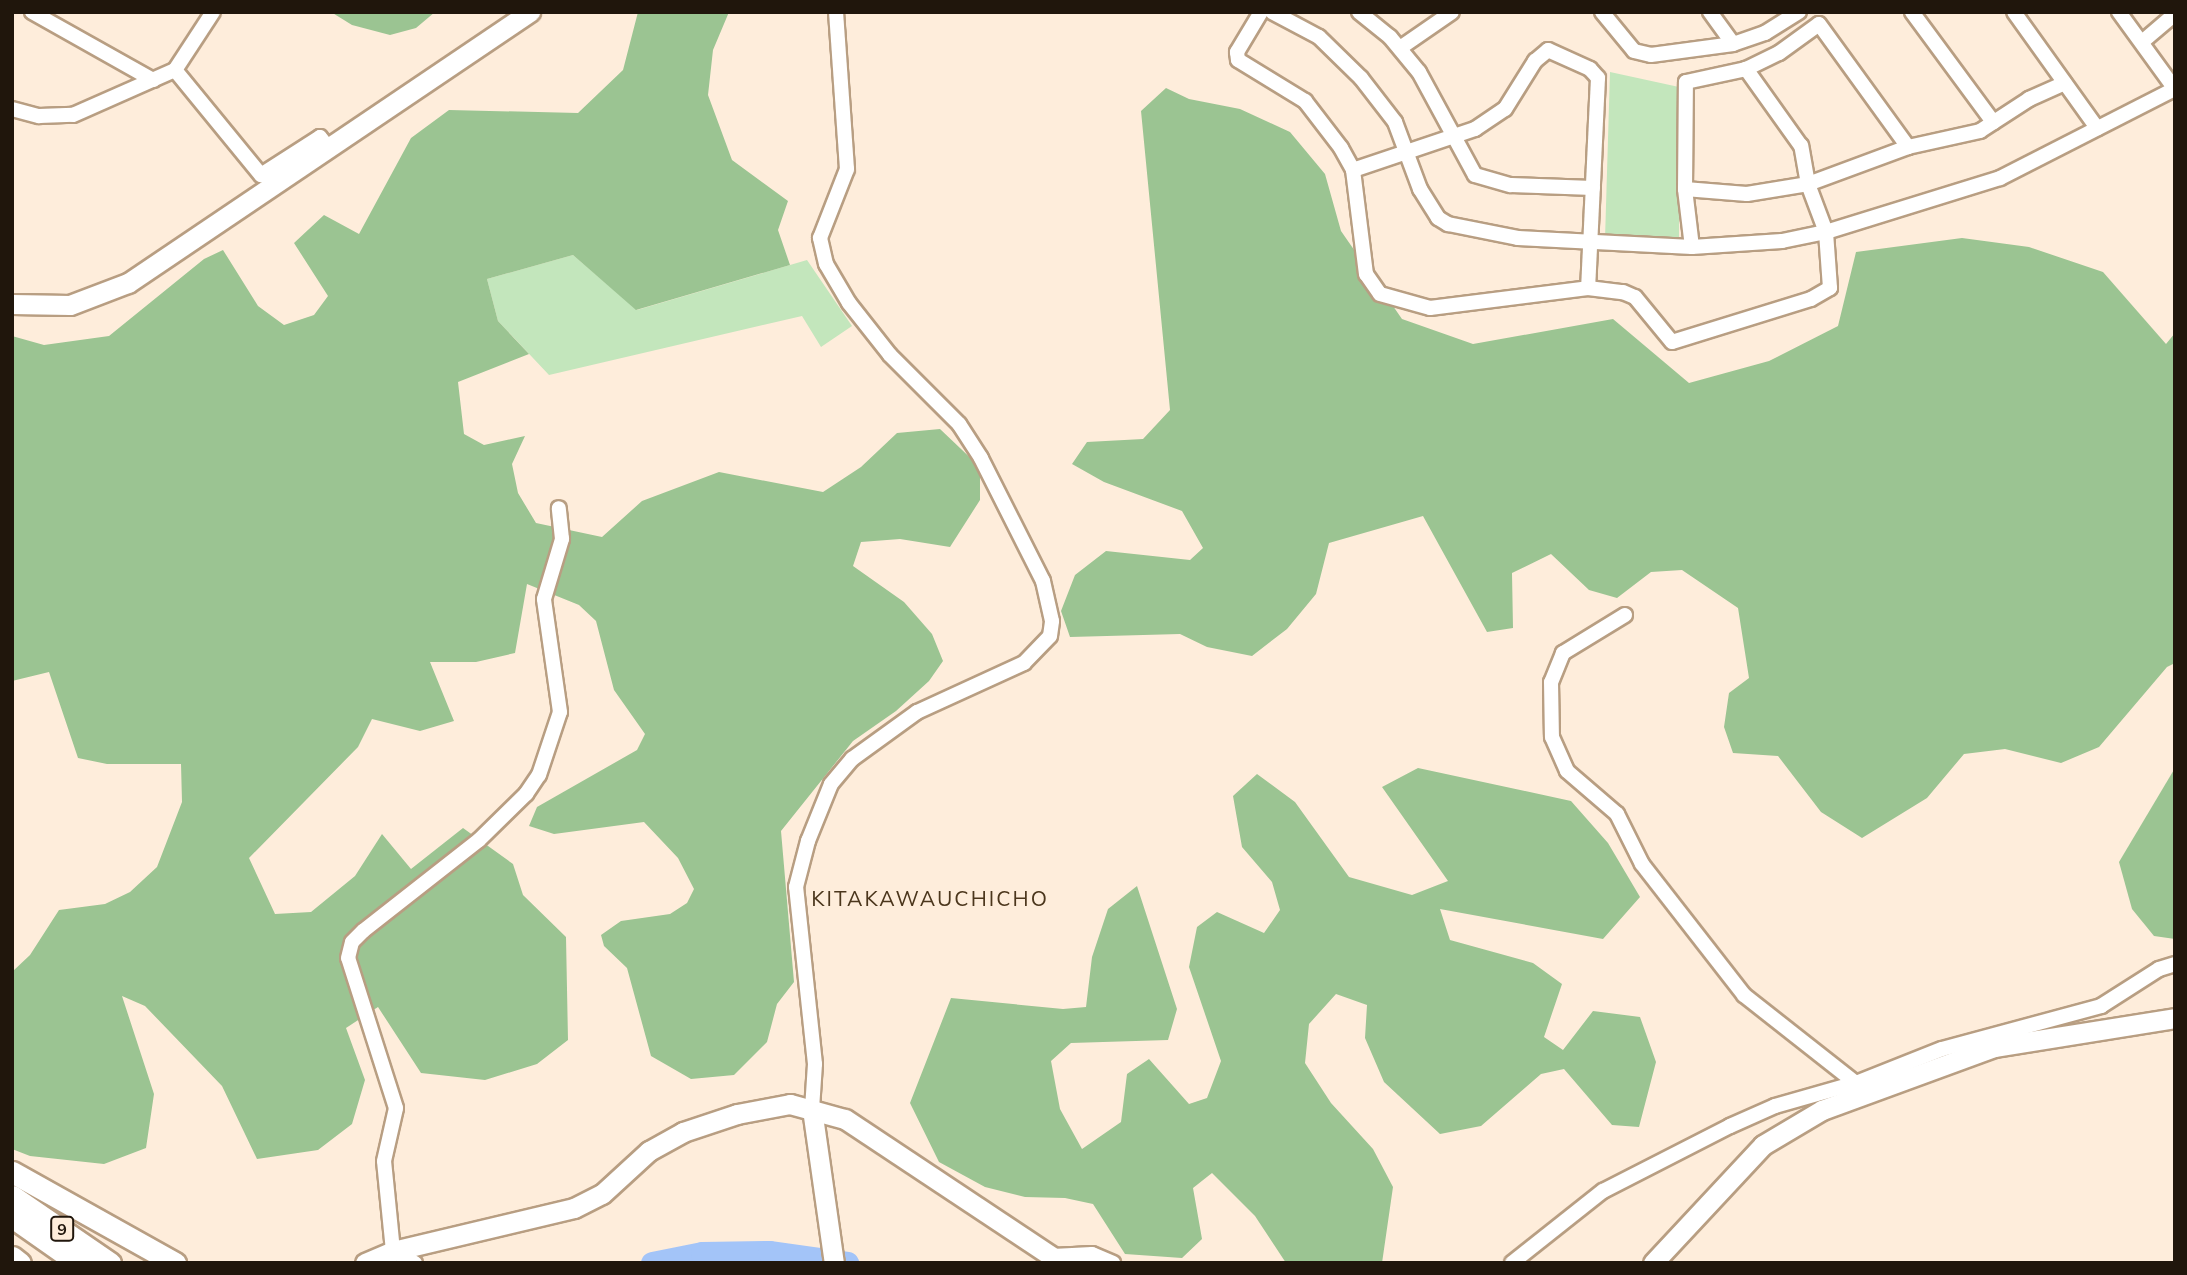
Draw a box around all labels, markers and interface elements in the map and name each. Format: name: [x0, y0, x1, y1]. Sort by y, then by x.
district label: KITAKAWAUCHICHO: [813, 885, 1047, 911]
road number: 9: [50, 1217, 74, 1242]

